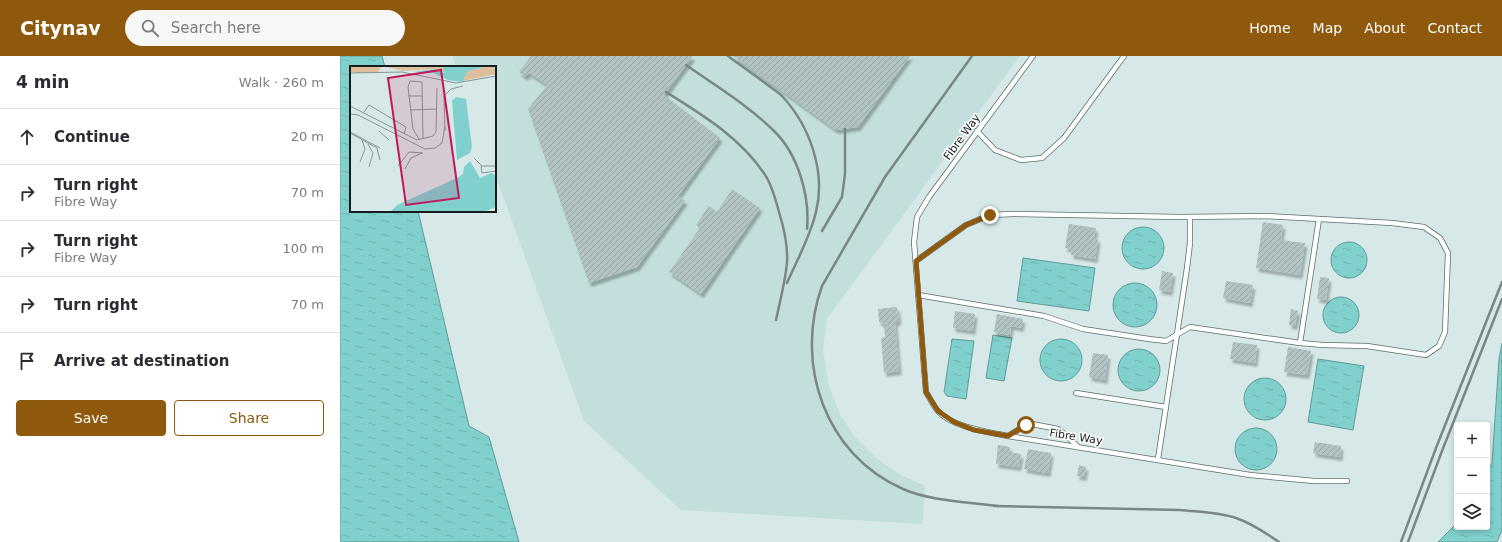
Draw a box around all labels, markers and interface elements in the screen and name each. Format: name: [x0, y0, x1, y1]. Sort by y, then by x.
search box: [125, 10, 405, 46]
text: Citynav: [20, 17, 101, 39]
icon: search: [139, 17, 161, 39]
text: Search here: [171, 19, 261, 37]
text: Home: [1249, 20, 1291, 36]
text: Map: [1313, 20, 1342, 36]
text: About: [1364, 20, 1406, 36]
text: Contact: [1428, 20, 1482, 36]
inset map: [350, 66, 496, 212]
text: 4 min: [16, 72, 69, 92]
text: Walk · 260 m: [239, 75, 324, 90]
street label: Fibre Way: [941, 111, 983, 162]
icon: ahead: [16, 126, 38, 148]
text: Continue: [54, 128, 130, 146]
text: 20 m: [291, 129, 324, 144]
text: Turn right: [54, 176, 138, 194]
icon: right: [16, 182, 38, 204]
text: 70 m: [291, 185, 324, 200]
text: Fibre Way: [54, 194, 117, 209]
route end: [981, 206, 999, 224]
text: Turn right: [54, 232, 138, 250]
icon: right: [16, 238, 38, 260]
text: 100 m: [282, 241, 324, 256]
text: Fibre Way: [54, 250, 117, 265]
icon: right: [16, 294, 38, 316]
text: Turn right: [54, 296, 138, 314]
text: 70 m: [291, 297, 324, 312]
icon: arrive: [16, 350, 38, 372]
text: Arrive at destination: [54, 352, 229, 370]
button: Save: [16, 400, 166, 436]
button: Share: [174, 400, 324, 436]
route start: [1017, 416, 1035, 434]
map controls: [1454, 422, 1490, 530]
button: +: [1454, 422, 1490, 458]
street label: Fibre Way: [1049, 426, 1104, 448]
button: −: [1454, 458, 1490, 494]
button: layers: [1454, 494, 1490, 530]

